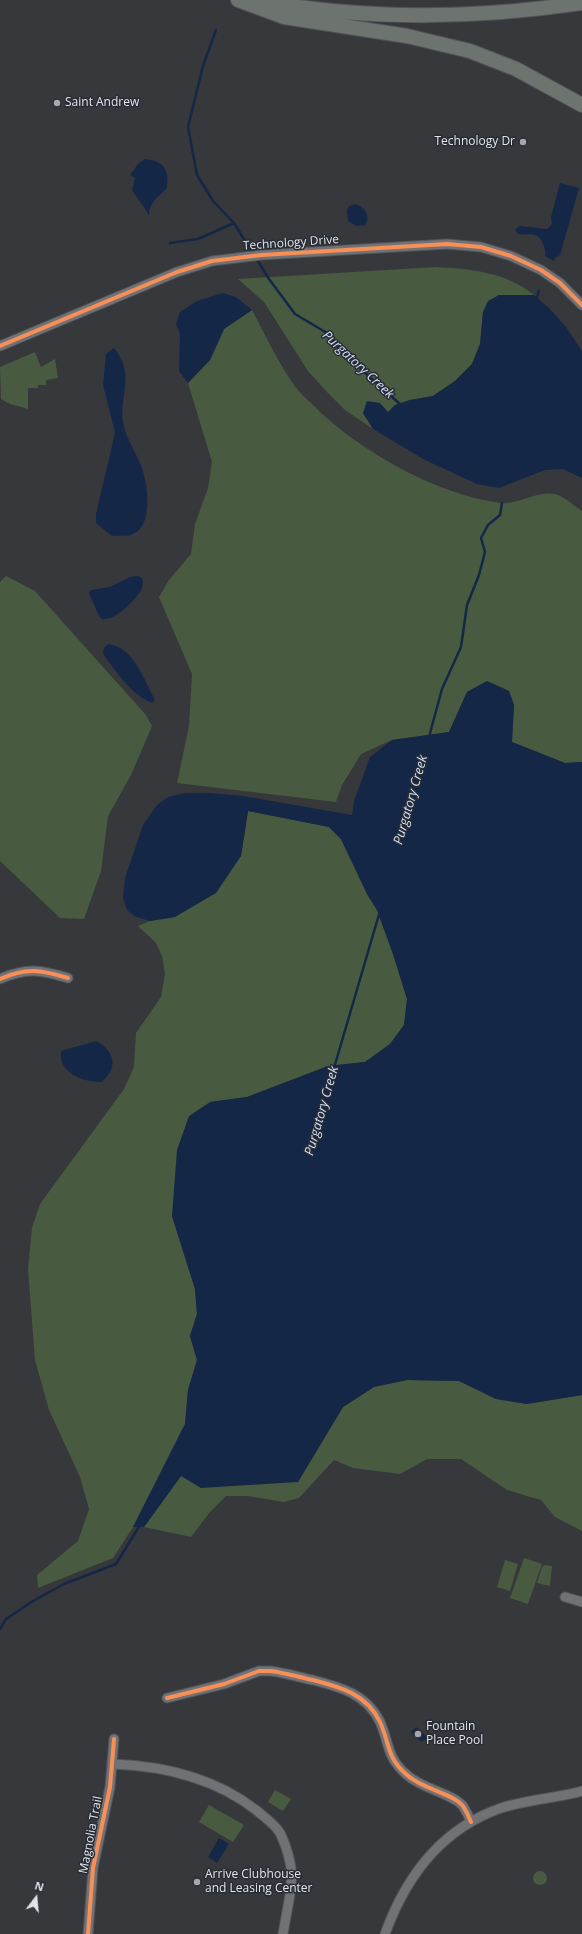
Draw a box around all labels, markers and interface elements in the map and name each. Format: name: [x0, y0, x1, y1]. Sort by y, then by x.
place label: Saint Andrew: [65, 96, 139, 110]
marker: Saint Andrew: [52, 98, 62, 108]
place label: Technology Dr: [434, 135, 515, 149]
marker: Technology Dr: [518, 137, 528, 147]
street label: Technology Drive: [242, 232, 340, 254]
water label: Purgatory Creek: [319, 328, 397, 402]
water label: Purgatory Creek: [391, 754, 431, 846]
water label: Purgatory Creek: [302, 1065, 342, 1157]
place label: Fountain Place Pool: [426, 1720, 483, 1748]
marker: Fountain Place Pool: [413, 1729, 423, 1739]
street label: Magnolia Trail: [76, 1795, 106, 1875]
place label: Arrive Clubhouse and Leasing Center: [205, 1868, 312, 1896]
marker: Arrive Clubhouse and Leasing Center: [192, 1877, 202, 1887]
north arrow: [16, 1878, 56, 1918]
text: N: [33, 1878, 46, 1894]

